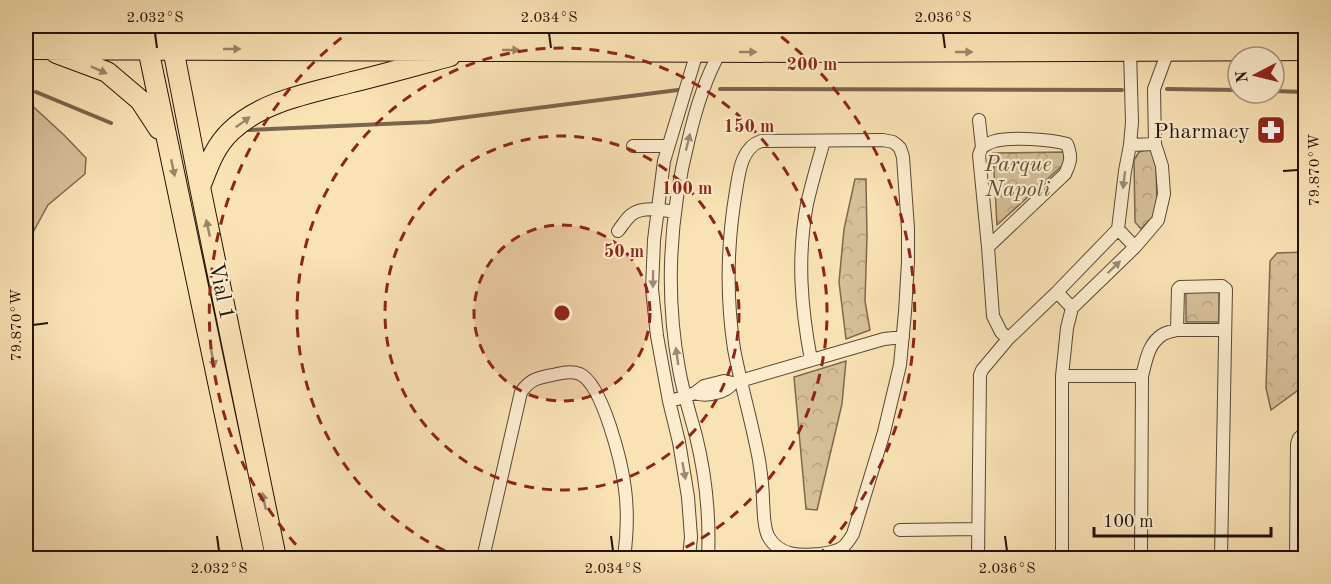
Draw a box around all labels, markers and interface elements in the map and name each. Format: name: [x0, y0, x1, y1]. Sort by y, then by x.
text: 2.032°S: [126, 11, 184, 26]
text: 2.034°S: [520, 11, 578, 26]
text: 2.036°S: [914, 11, 972, 26]
one-way arrow: [223, 44, 242, 54]
one-way arrow: [502, 45, 521, 55]
north arrow: [1226, 45, 1286, 105]
one-way arrow: [739, 47, 758, 57]
one-way arrow: [955, 47, 974, 57]
text: 200 m: [787, 56, 837, 74]
one-way arrow: [91, 65, 109, 75]
text: N: [1234, 69, 1252, 84]
pharmacy icon: Pharmacy: [1255, 114, 1287, 146]
one-way arrow: [234, 116, 250, 128]
text: 150 m: [724, 118, 774, 136]
place label: Pharmacy: [1154, 121, 1250, 143]
one-way arrow: [683, 133, 693, 151]
text: 79.870°W: [1308, 134, 1323, 206]
park label: Parque Napoli: [984, 154, 1051, 201]
one-way arrow: [168, 159, 178, 178]
one-way arrow: [1119, 170, 1129, 189]
text: 100 m: [662, 180, 712, 198]
one-way arrow: [203, 218, 212, 237]
text: 50 m: [604, 243, 644, 261]
one-way arrow: [1107, 260, 1122, 274]
street label: Vial 1: [204, 261, 238, 322]
one-way arrow: [648, 269, 658, 288]
text: 79.870°W: [10, 289, 25, 361]
centre of rings: [552, 303, 572, 323]
one-way arrow: [672, 347, 682, 366]
one-way arrow: [209, 350, 218, 369]
one-way arrow: [680, 461, 689, 480]
one-way arrow: [259, 492, 269, 510]
scale bar: [1094, 500, 1271, 538]
text: 100 m: [1103, 513, 1154, 531]
text: 2.032°S: [190, 562, 248, 577]
text: 2.034°S: [584, 562, 642, 577]
text: 2.036°S: [978, 562, 1036, 577]

